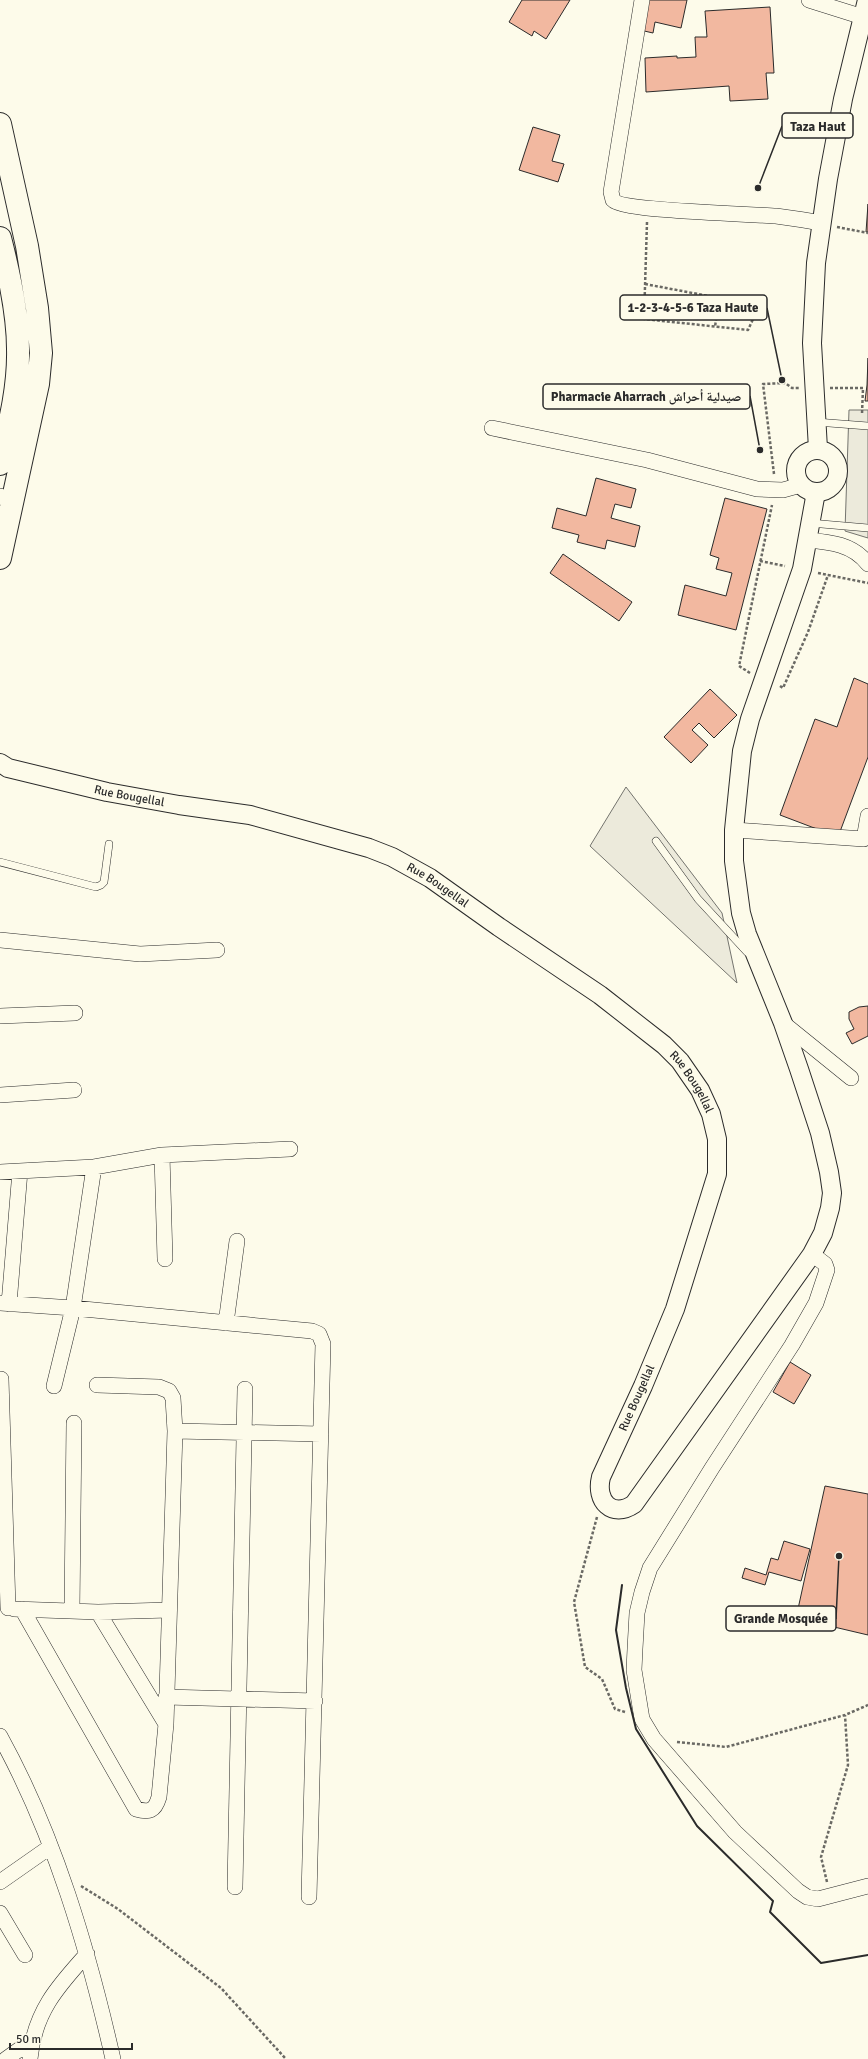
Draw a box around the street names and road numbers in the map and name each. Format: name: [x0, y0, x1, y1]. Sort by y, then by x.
street label: Rue Bougellal: [93, 782, 166, 810]
street label: Rue Bougellal: [404, 859, 472, 911]
street label: Rue Bougellal: [666, 1047, 717, 1116]
street label: Rue Bougellal: [616, 1362, 658, 1434]

